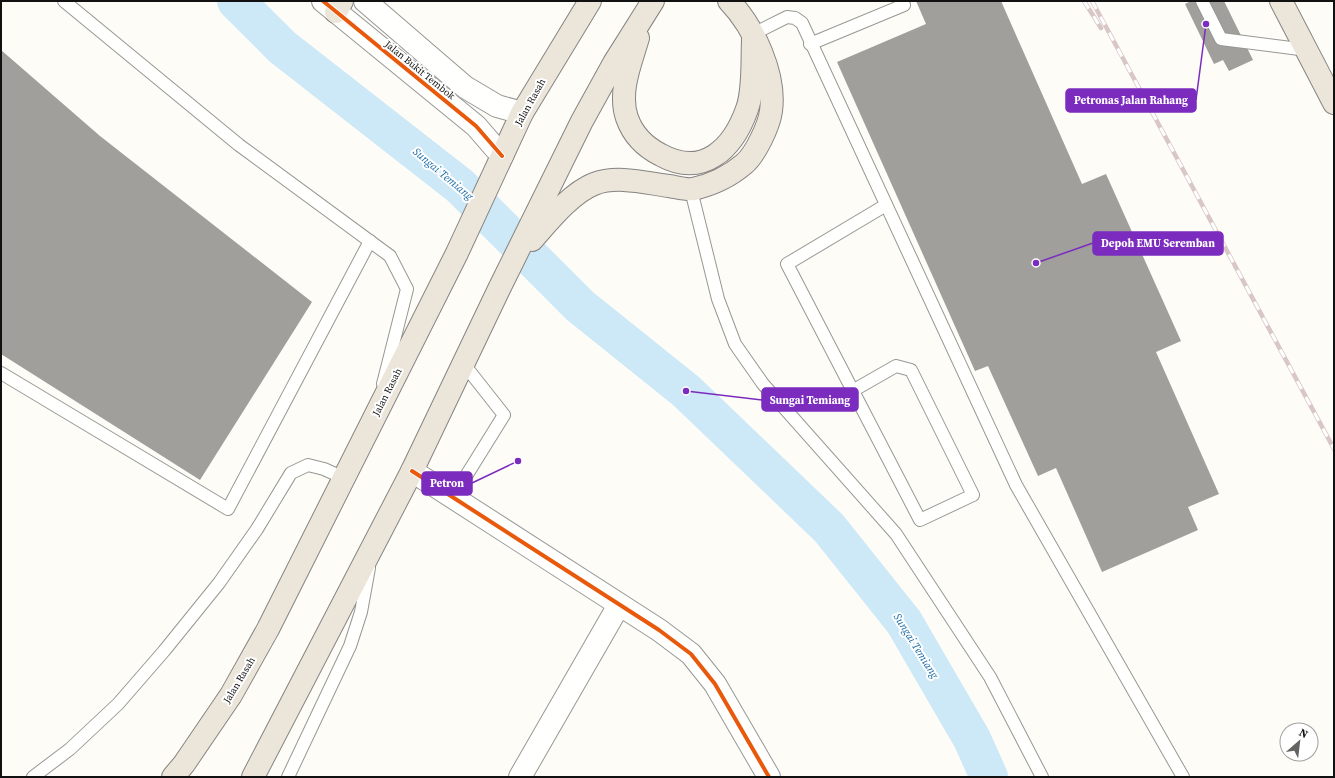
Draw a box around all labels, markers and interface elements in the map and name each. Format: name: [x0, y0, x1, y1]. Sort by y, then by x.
street label: Jalan Bukit Tembok: [381, 37, 458, 103]
street label: Jalan Rasah: [511, 76, 548, 129]
callout: Petronas Jalan Rahang: [1066, 89, 1196, 112]
text: Petronas Jalan Rahang: [1074, 93, 1188, 108]
water label: Sungai Temiang: [410, 144, 477, 204]
callout: Depoh EMU Seremban: [1093, 232, 1223, 255]
text: Depoh EMU Seremban: [1101, 236, 1215, 251]
street label: Jalan Rasah: [369, 366, 405, 419]
callout: Sungai Temiang: [762, 388, 858, 411]
text: Sungai Temiang: [770, 393, 850, 408]
callout: Petron: [422, 472, 472, 495]
text: Petron: [430, 476, 464, 491]
water label: Sungai Temiang: [890, 610, 942, 682]
street label: Jalan Rasah: [220, 654, 258, 706]
north arrow: [1279, 722, 1319, 762]
text: N: [1296, 725, 1311, 742]

